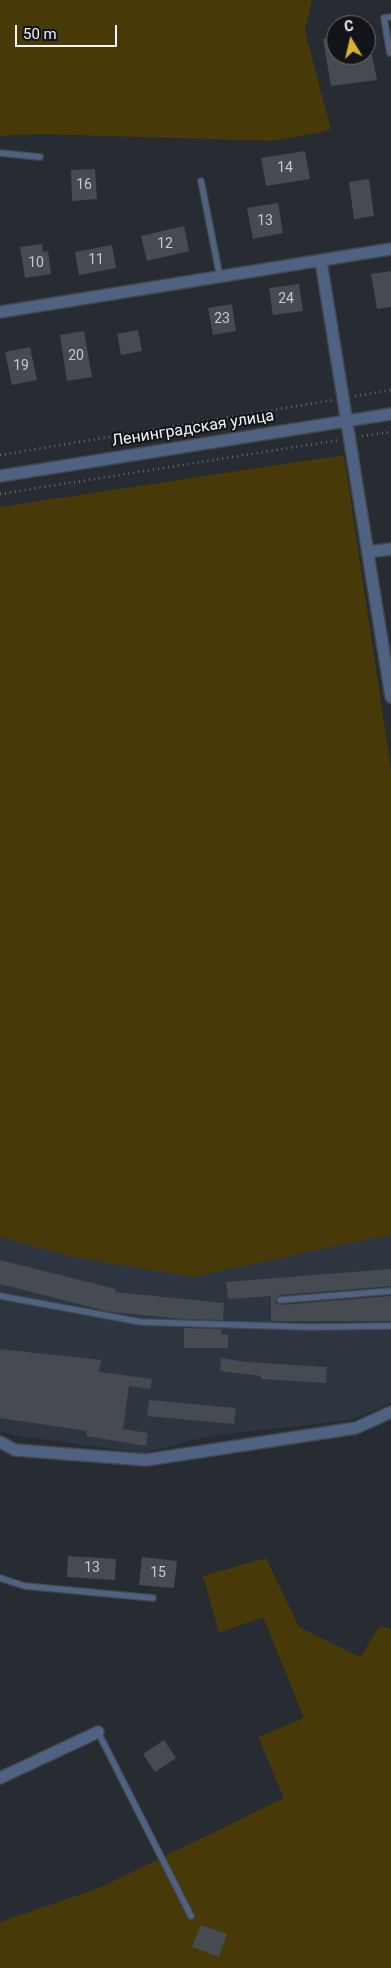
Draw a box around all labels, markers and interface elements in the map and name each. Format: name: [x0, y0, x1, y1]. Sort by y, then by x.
scale bar: [18, 15, 120, 47]
north arrow: [326, 15, 376, 65]
text: С: [343, 18, 355, 35]
text: 50 m: [23, 25, 57, 43]
house number: 14: [277, 160, 293, 176]
house number: 16: [76, 177, 92, 193]
house number: 13: [257, 213, 273, 229]
house number: 12: [157, 236, 173, 252]
house number: 11: [88, 252, 104, 268]
house number: 10: [28, 255, 44, 271]
house number: 24: [278, 291, 294, 307]
house number: 23: [214, 311, 230, 327]
house number: 20: [68, 348, 84, 364]
house number: 19: [13, 358, 29, 374]
street label: Ленинградская улица: [111, 407, 275, 451]
house number: 13: [84, 1560, 100, 1576]
house number: 15: [150, 1565, 166, 1581]

